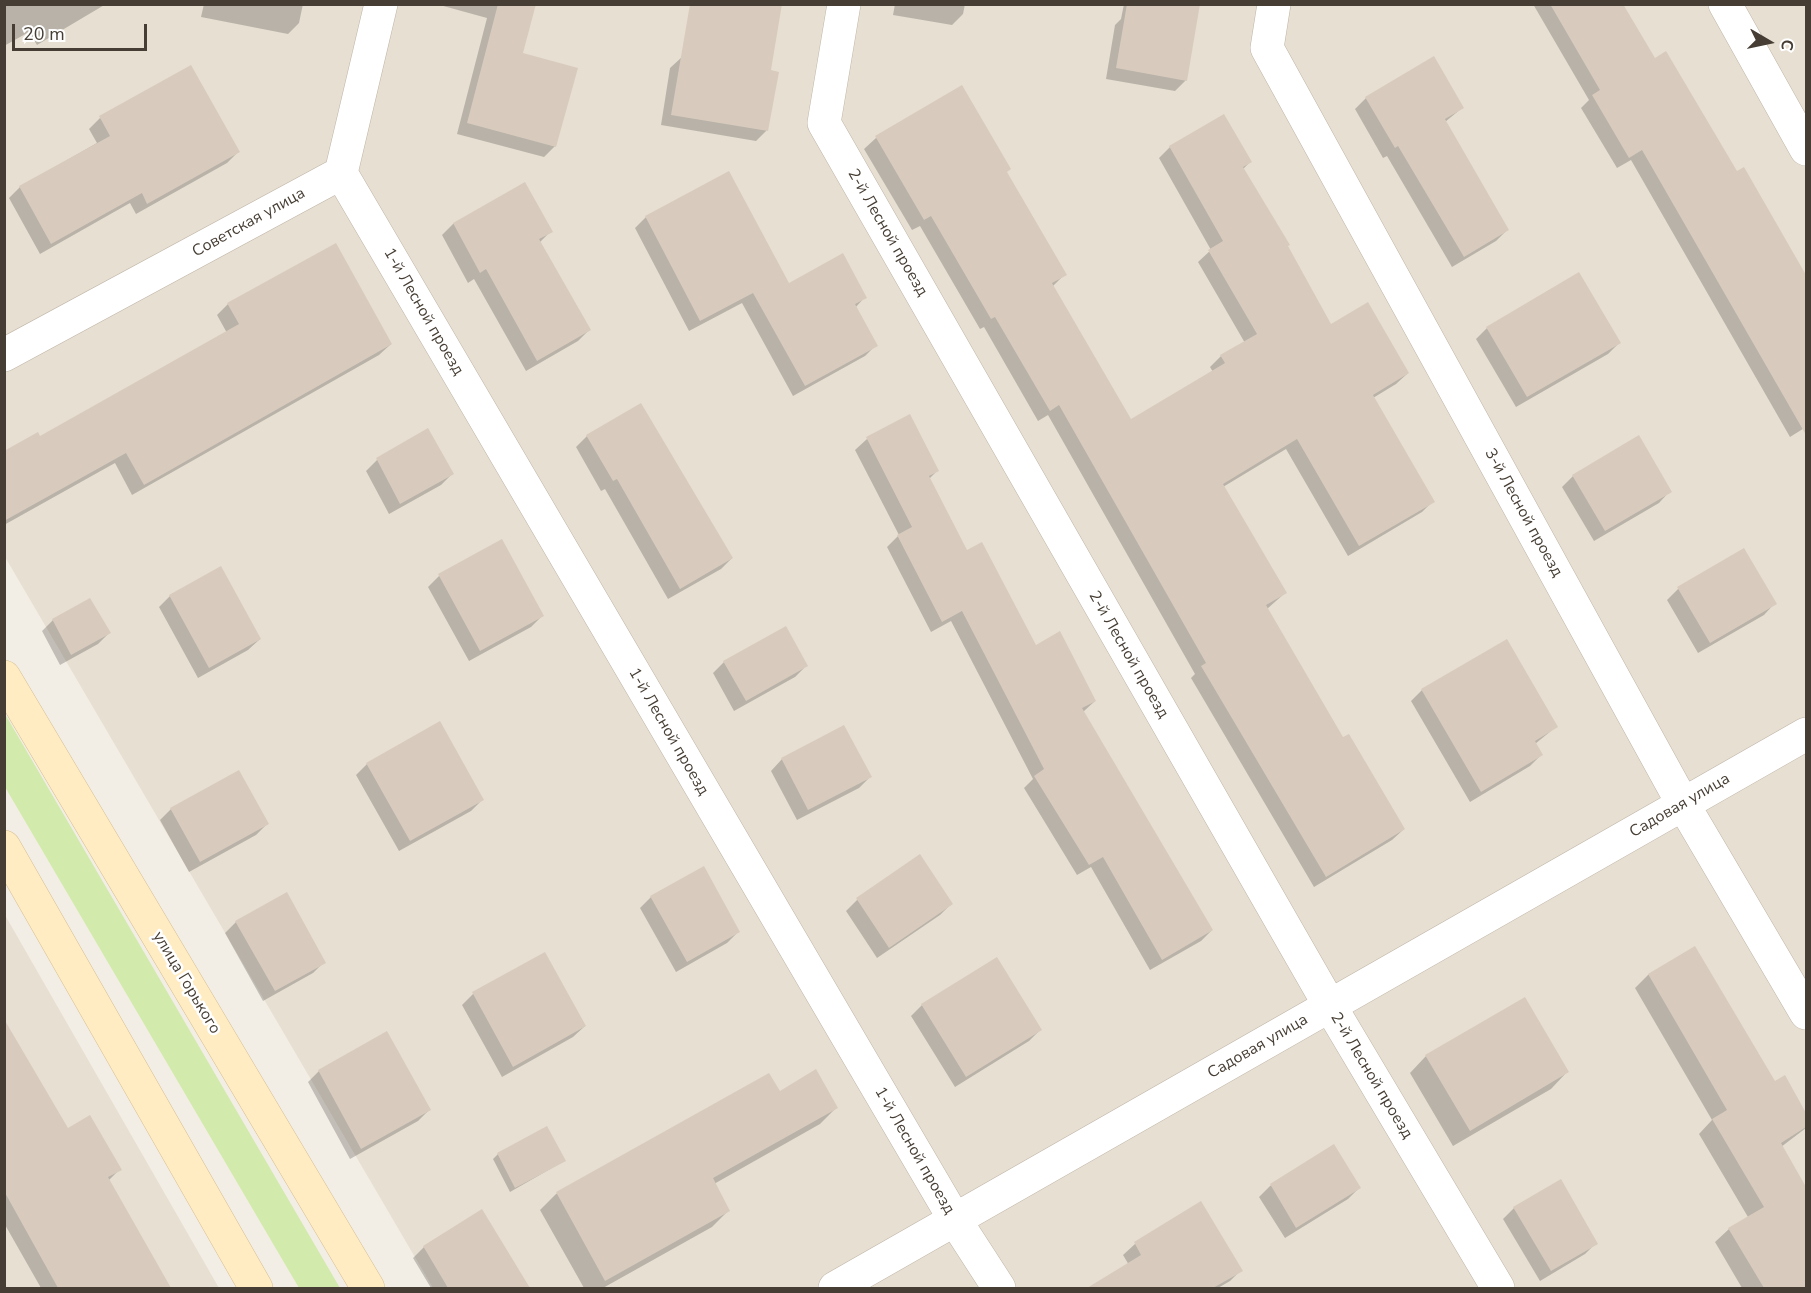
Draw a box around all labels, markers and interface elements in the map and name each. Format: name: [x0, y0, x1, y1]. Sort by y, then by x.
scale bar: [15, 12, 150, 50]
north arrow: [1739, 12, 1799, 72]
text: 20 m: [23, 22, 65, 46]
text: С: [1775, 38, 1798, 52]
street label: 2-й Лесной проезд: [843, 166, 931, 300]
street label: Советская улица: [189, 184, 309, 262]
street label: 1-й Лесной проезд: [379, 245, 467, 379]
street label: 3-й Лесной проезд: [1480, 445, 1566, 581]
street label: 2-й Лесной проезд: [1084, 588, 1172, 722]
street label: 1-й Лесной проезд: [624, 665, 712, 799]
street label: Садовая улица: [1626, 770, 1734, 842]
street label: улица Горького: [148, 928, 224, 1038]
street label: 2-й Лесной проезд: [1326, 1009, 1416, 1143]
street label: Садовая улица: [1204, 1011, 1312, 1083]
street label: 1-й Лесной проезд: [870, 1084, 958, 1218]

